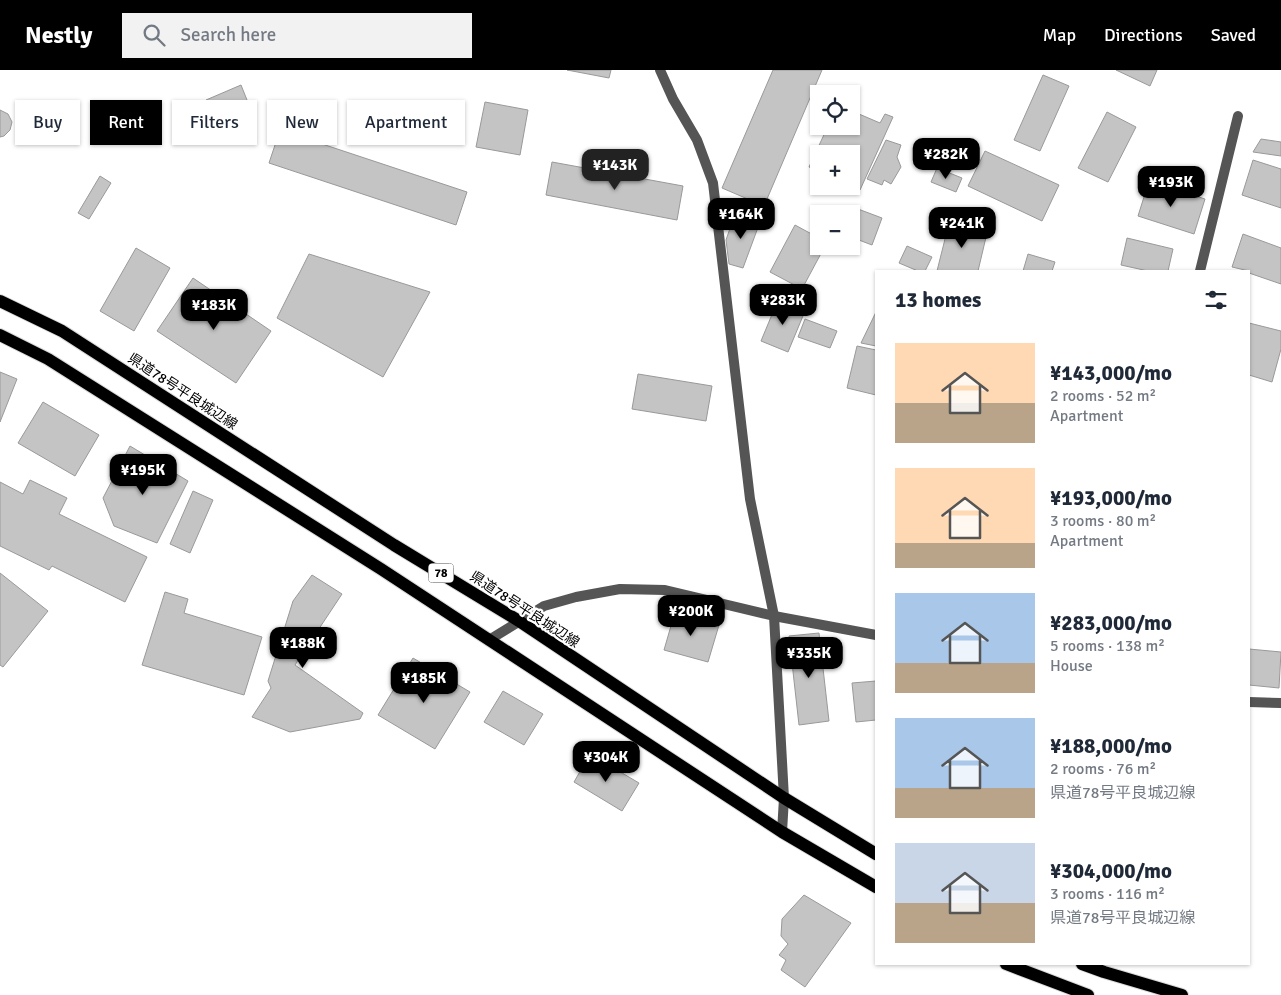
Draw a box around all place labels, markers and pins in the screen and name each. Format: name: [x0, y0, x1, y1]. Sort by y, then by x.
pin: ¥282K: [911, 138, 981, 180]
pin: ¥143K: [580, 148, 650, 191]
pin: ¥193K: [1136, 166, 1206, 208]
pin: ¥164K: [706, 198, 776, 240]
pin: ¥241K: [927, 206, 997, 249]
pin: ¥283K: [748, 284, 818, 326]
pin: ¥183K: [179, 288, 249, 331]
pin: ¥195K: [108, 454, 178, 496]
pin: ¥200K: [656, 594, 726, 637]
pin: ¥188K: [268, 626, 338, 669]
pin: ¥335K: [774, 636, 844, 679]
pin: ¥185K: [389, 662, 459, 704]
pin: ¥304K: [571, 740, 641, 783]

